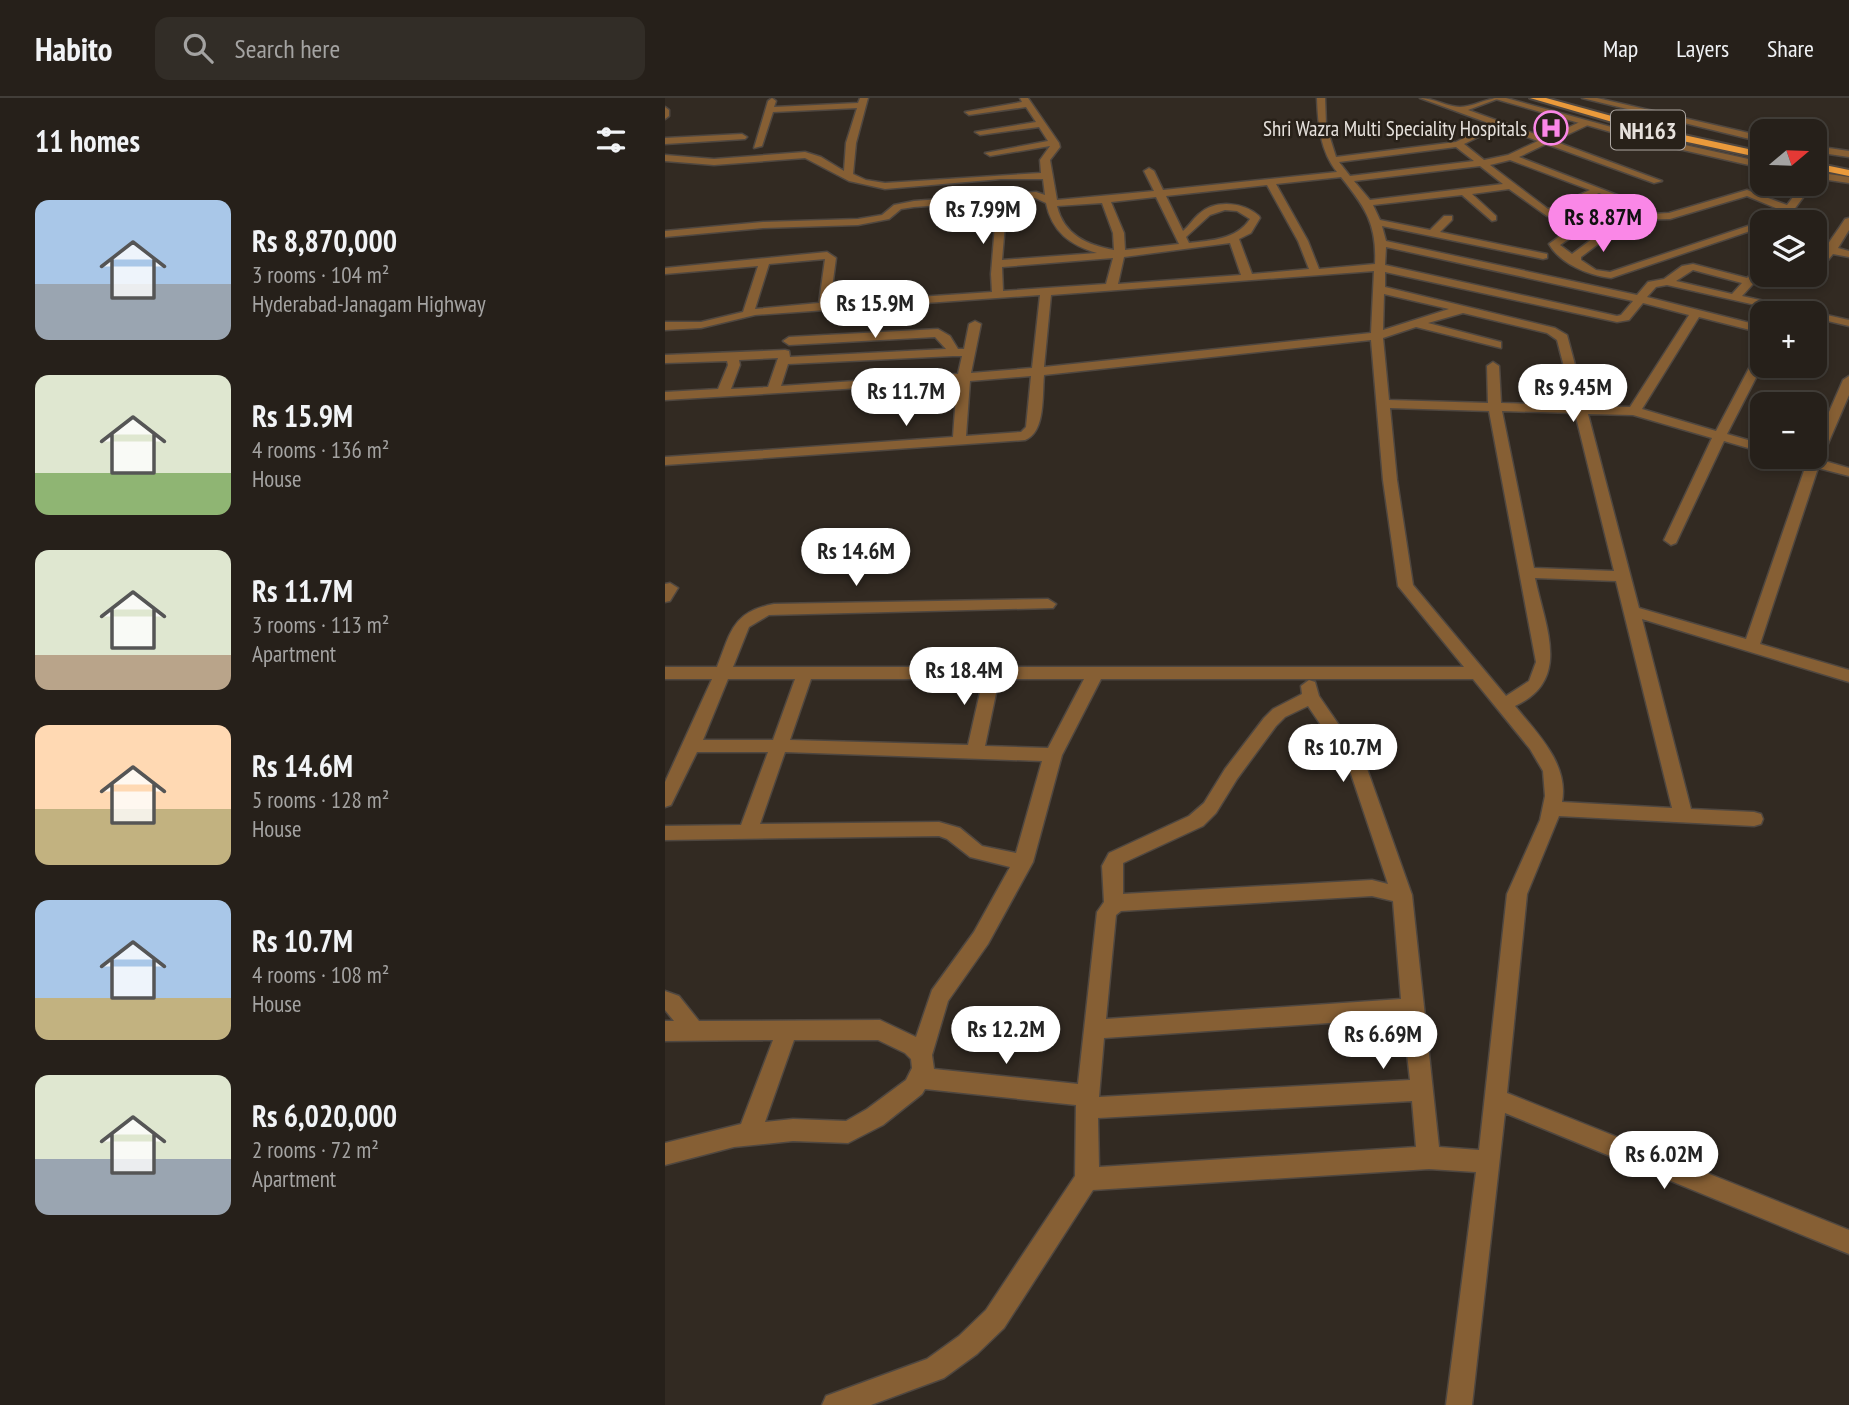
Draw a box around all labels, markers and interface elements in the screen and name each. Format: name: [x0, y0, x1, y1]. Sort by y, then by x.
search box: [155, 17, 645, 80]
text: Habito: [35, 27, 113, 70]
icon: search: [179, 29, 217, 67]
text: Search here: [235, 32, 340, 65]
text: Map: [1603, 33, 1638, 64]
text: Layers: [1676, 33, 1729, 64]
text: Share: [1767, 33, 1814, 64]
hospital icon: Shri Wazra Multi Speciality Hospitals: [1532, 109, 1570, 147]
road number: NH163: [1611, 110, 1685, 150]
place label: Shri Wazra Multi Speciality Hospitals: [1263, 115, 1527, 142]
north arrow: [1750, 119, 1827, 196]
map controls: [1750, 119, 1827, 469]
text: 11 homes: [35, 121, 140, 160]
icon: filters: [592, 121, 630, 159]
pin: Rs 7.99M: [911, 186, 1055, 246]
text: Rs 7.99M: [945, 194, 1021, 223]
pin: Rs 8.87M: [1531, 194, 1675, 254]
text: Rs 8.87M: [1564, 202, 1642, 231]
button: layers: [1750, 210, 1827, 287]
text: Rs 8,870,000: [252, 221, 397, 260]
icon: home: [91, 228, 175, 312]
text: 3 rooms · 104 m²: [252, 260, 389, 289]
pin: Rs 15.9M: [803, 280, 947, 340]
text: Rs 15.9M: [836, 288, 914, 317]
text: Hyderabad-Janagam Highway: [252, 289, 486, 318]
button: +: [1750, 301, 1827, 378]
pin: Rs 9.45M: [1501, 364, 1645, 424]
pin: Rs 11.7M: [834, 368, 978, 428]
text: Rs 9.45M: [1534, 372, 1612, 401]
text: Rs 11.7M: [867, 376, 945, 405]
button: −: [1750, 392, 1827, 469]
text: Rs 15.9M: [252, 396, 353, 435]
icon: home: [91, 403, 175, 487]
text: 4 rooms · 136 m²: [252, 435, 389, 464]
text: House: [252, 464, 302, 493]
pin: Rs 14.6M: [784, 528, 928, 588]
text: Rs 14.6M: [817, 536, 895, 565]
text: Rs 11.7M: [252, 571, 353, 610]
icon: home: [91, 578, 175, 662]
text: 3 rooms · 113 m²: [252, 610, 389, 639]
text: Apartment: [252, 639, 336, 668]
pin: Rs 18.4M: [892, 648, 1036, 707]
text: Rs 18.4M: [925, 655, 1003, 684]
pin: Rs 10.7M: [1271, 724, 1415, 784]
text: Rs 10.7M: [1304, 732, 1382, 761]
text: Rs 14.6M: [252, 746, 353, 785]
icon: home: [91, 753, 175, 837]
text: 5 rooms · 128 m²: [252, 785, 389, 814]
text: House: [252, 814, 302, 843]
text: Rs 10.7M: [252, 921, 353, 960]
icon: home: [91, 928, 175, 1012]
text: 4 rooms · 108 m²: [252, 960, 389, 989]
text: House: [252, 989, 302, 1018]
pin: Rs 12.2M: [934, 1006, 1078, 1066]
pin: Rs 6.69M: [1311, 1012, 1455, 1071]
text: Rs 12.2M: [967, 1014, 1045, 1043]
text: Rs 6.69M: [1344, 1019, 1422, 1048]
text: Rs 6,020,000: [252, 1096, 397, 1135]
icon: home: [91, 1103, 175, 1187]
pin: Rs 6.02M: [1592, 1132, 1736, 1191]
text: 2 rooms · 72 m²: [252, 1135, 379, 1164]
text: Rs 6.02M: [1625, 1139, 1703, 1168]
text: Apartment: [252, 1164, 336, 1193]

